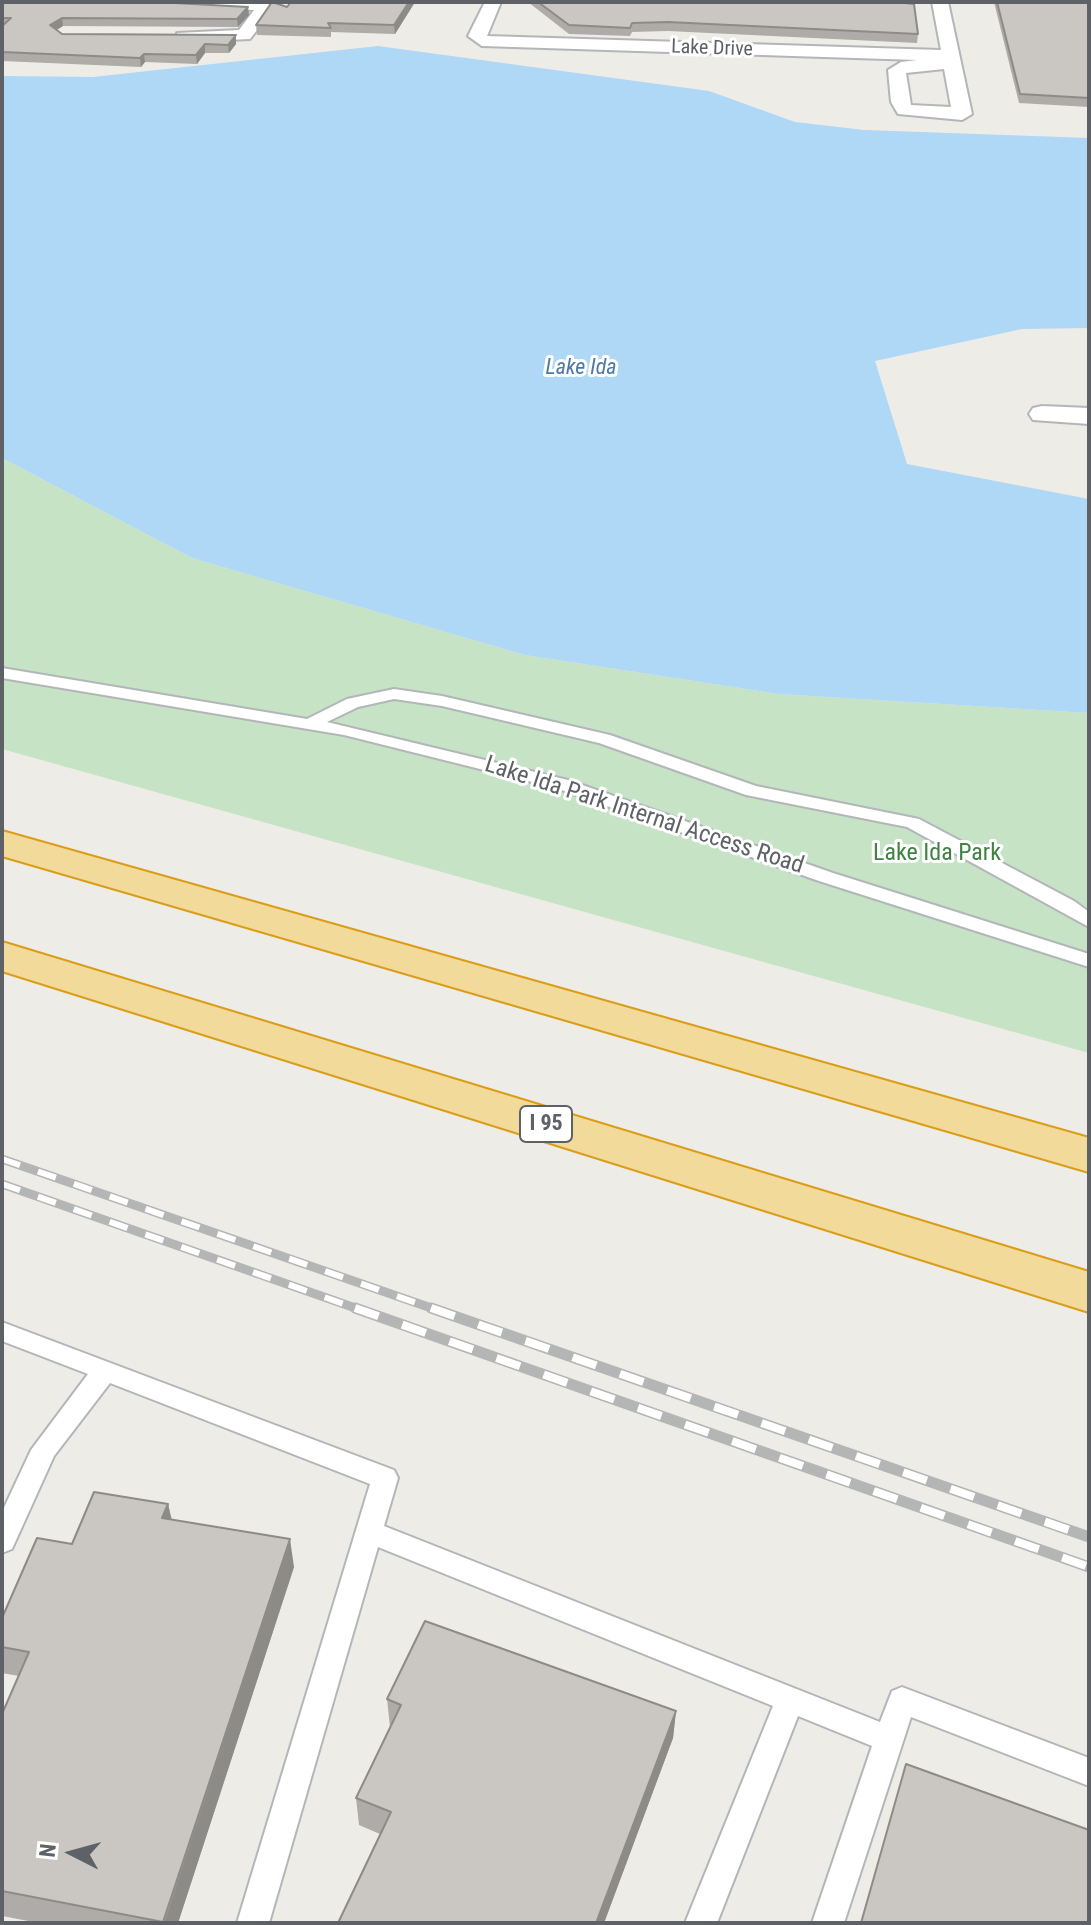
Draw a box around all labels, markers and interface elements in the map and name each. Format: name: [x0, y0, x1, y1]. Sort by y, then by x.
street label: Lake Drive: [671, 36, 753, 62]
water label: Lake Ida: [546, 355, 616, 381]
street label: Lake Ida Park Internal Access Road: [481, 751, 807, 881]
park label: Lake Ida Park: [873, 840, 1001, 868]
road number: I 95: [520, 1106, 572, 1142]
north arrow: [32, 1813, 112, 1893]
text: N: [34, 1842, 61, 1858]

